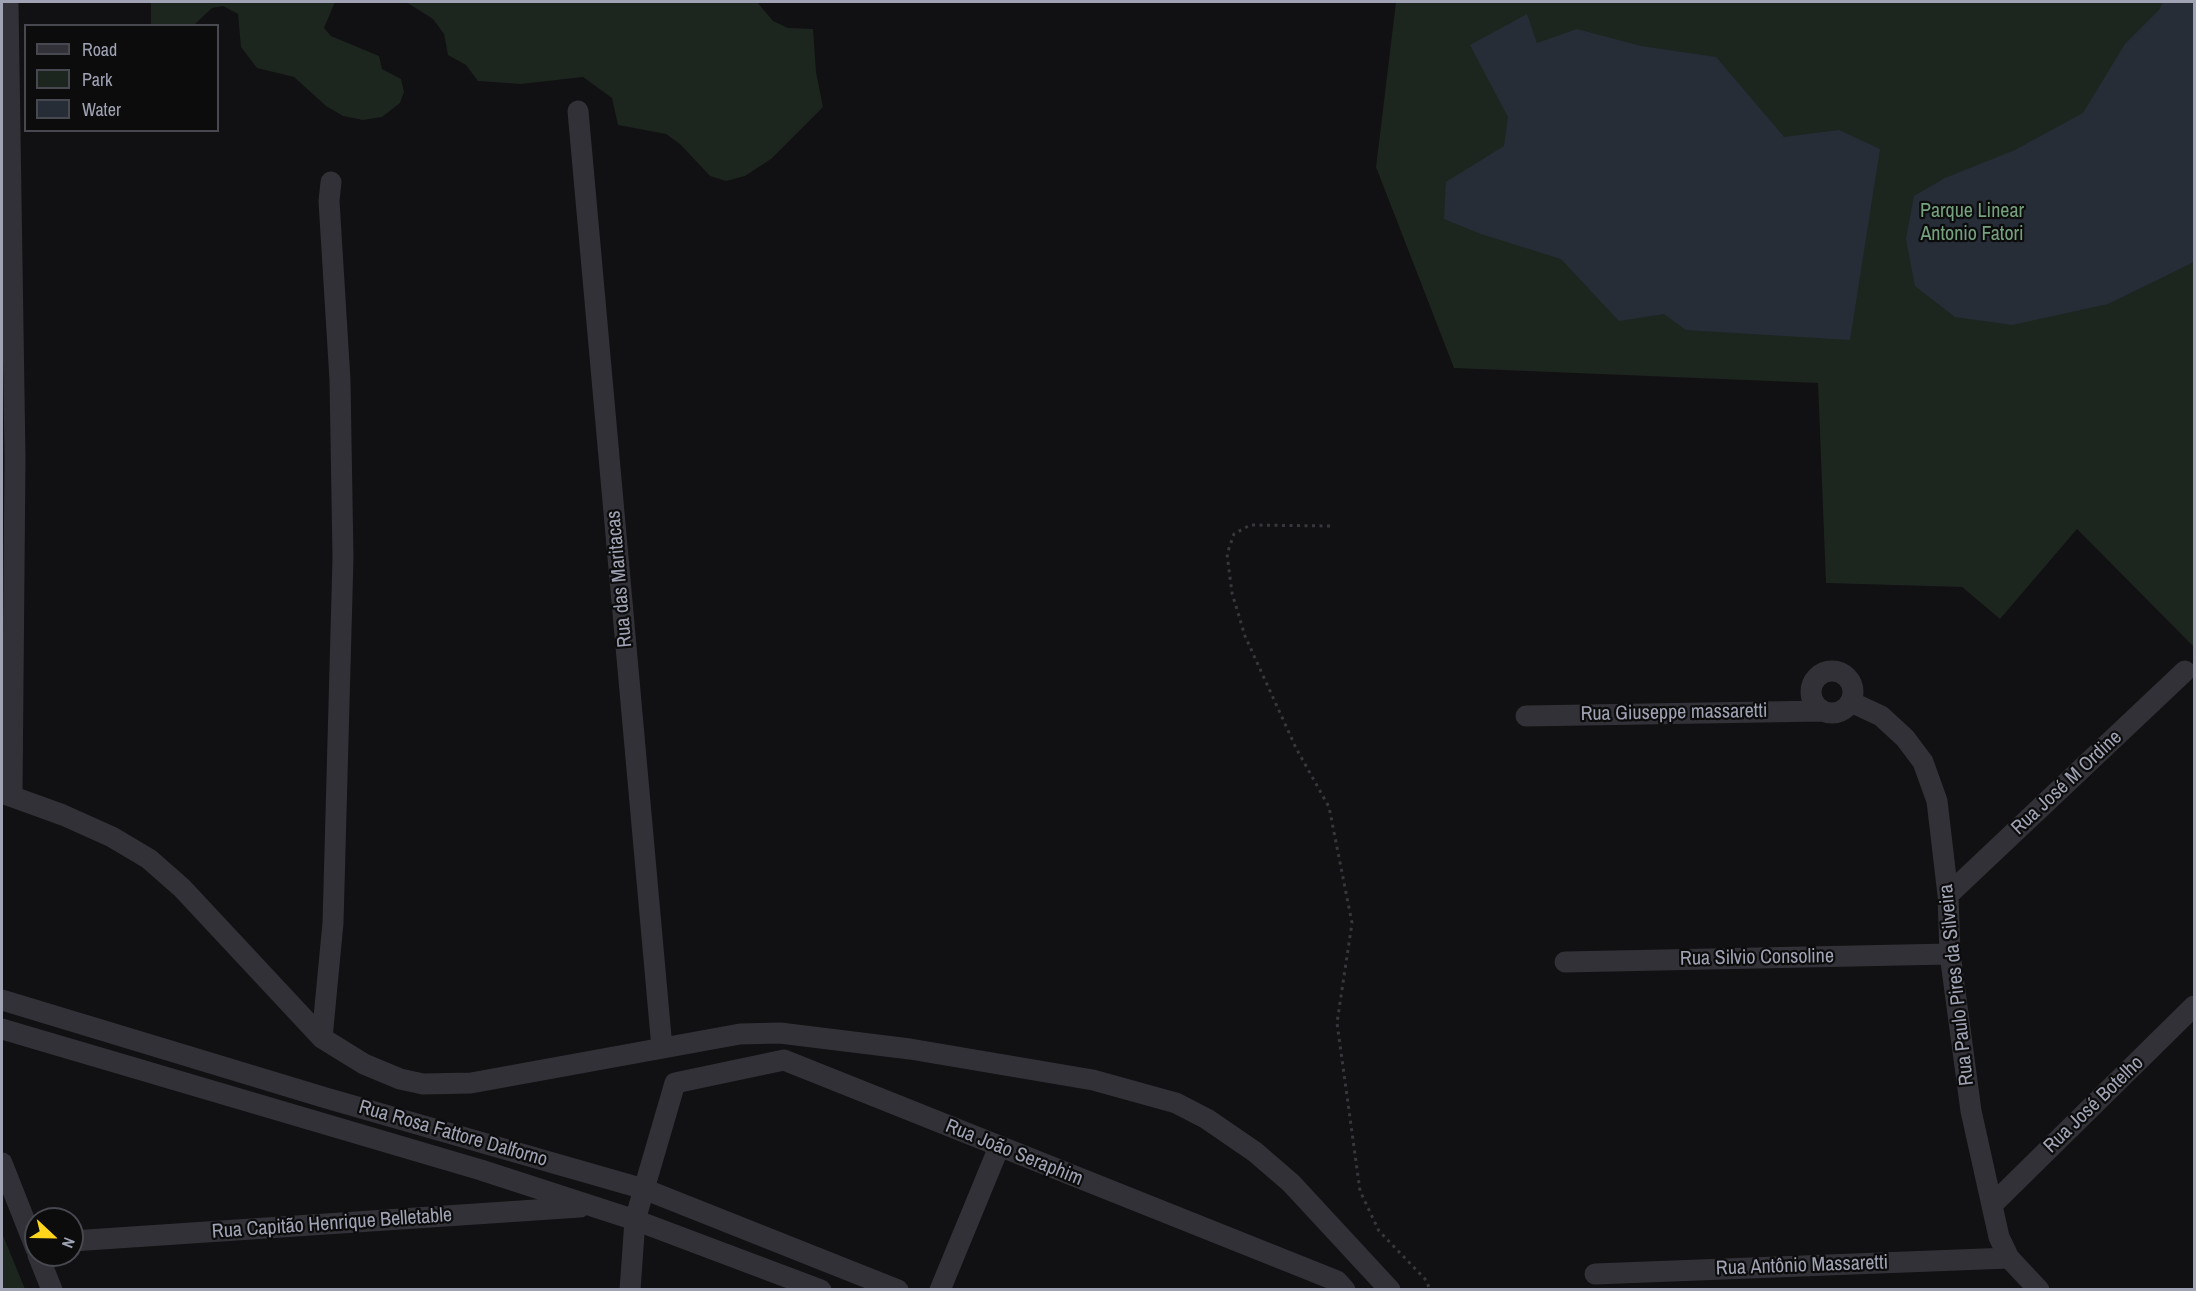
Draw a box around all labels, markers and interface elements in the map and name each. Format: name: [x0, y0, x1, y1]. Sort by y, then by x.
legend: [24, 24, 219, 132]
text: Road: [82, 37, 117, 62]
text: Park: [82, 67, 112, 92]
text: Water: [82, 97, 121, 122]
park label: Parque Linear Antonio Fatori: [1920, 200, 2024, 247]
street label: Rua das Maritacas: [602, 509, 638, 649]
street label: Rua Giuseppe massaretti: [1580, 699, 1768, 727]
street label: Rua José M Ordine: [2007, 726, 2127, 840]
street label: Rua Paulo Pires da Silveira: [1934, 883, 1980, 1087]
street label: Rua Silvio Consoline: [1680, 945, 1834, 971]
street label: Rua José Botelho: [2039, 1051, 2149, 1159]
street label: Rua Rosa Fattore Dalforno: [356, 1096, 550, 1172]
street label: Rua João Seraphim: [942, 1115, 1086, 1191]
street label: Rua Capitão Henrique Belletable: [211, 1204, 453, 1244]
north arrow: [24, 1207, 84, 1267]
text: N: [57, 1234, 81, 1252]
street label: Rua Antônio Massaretti: [1715, 1251, 1889, 1281]

